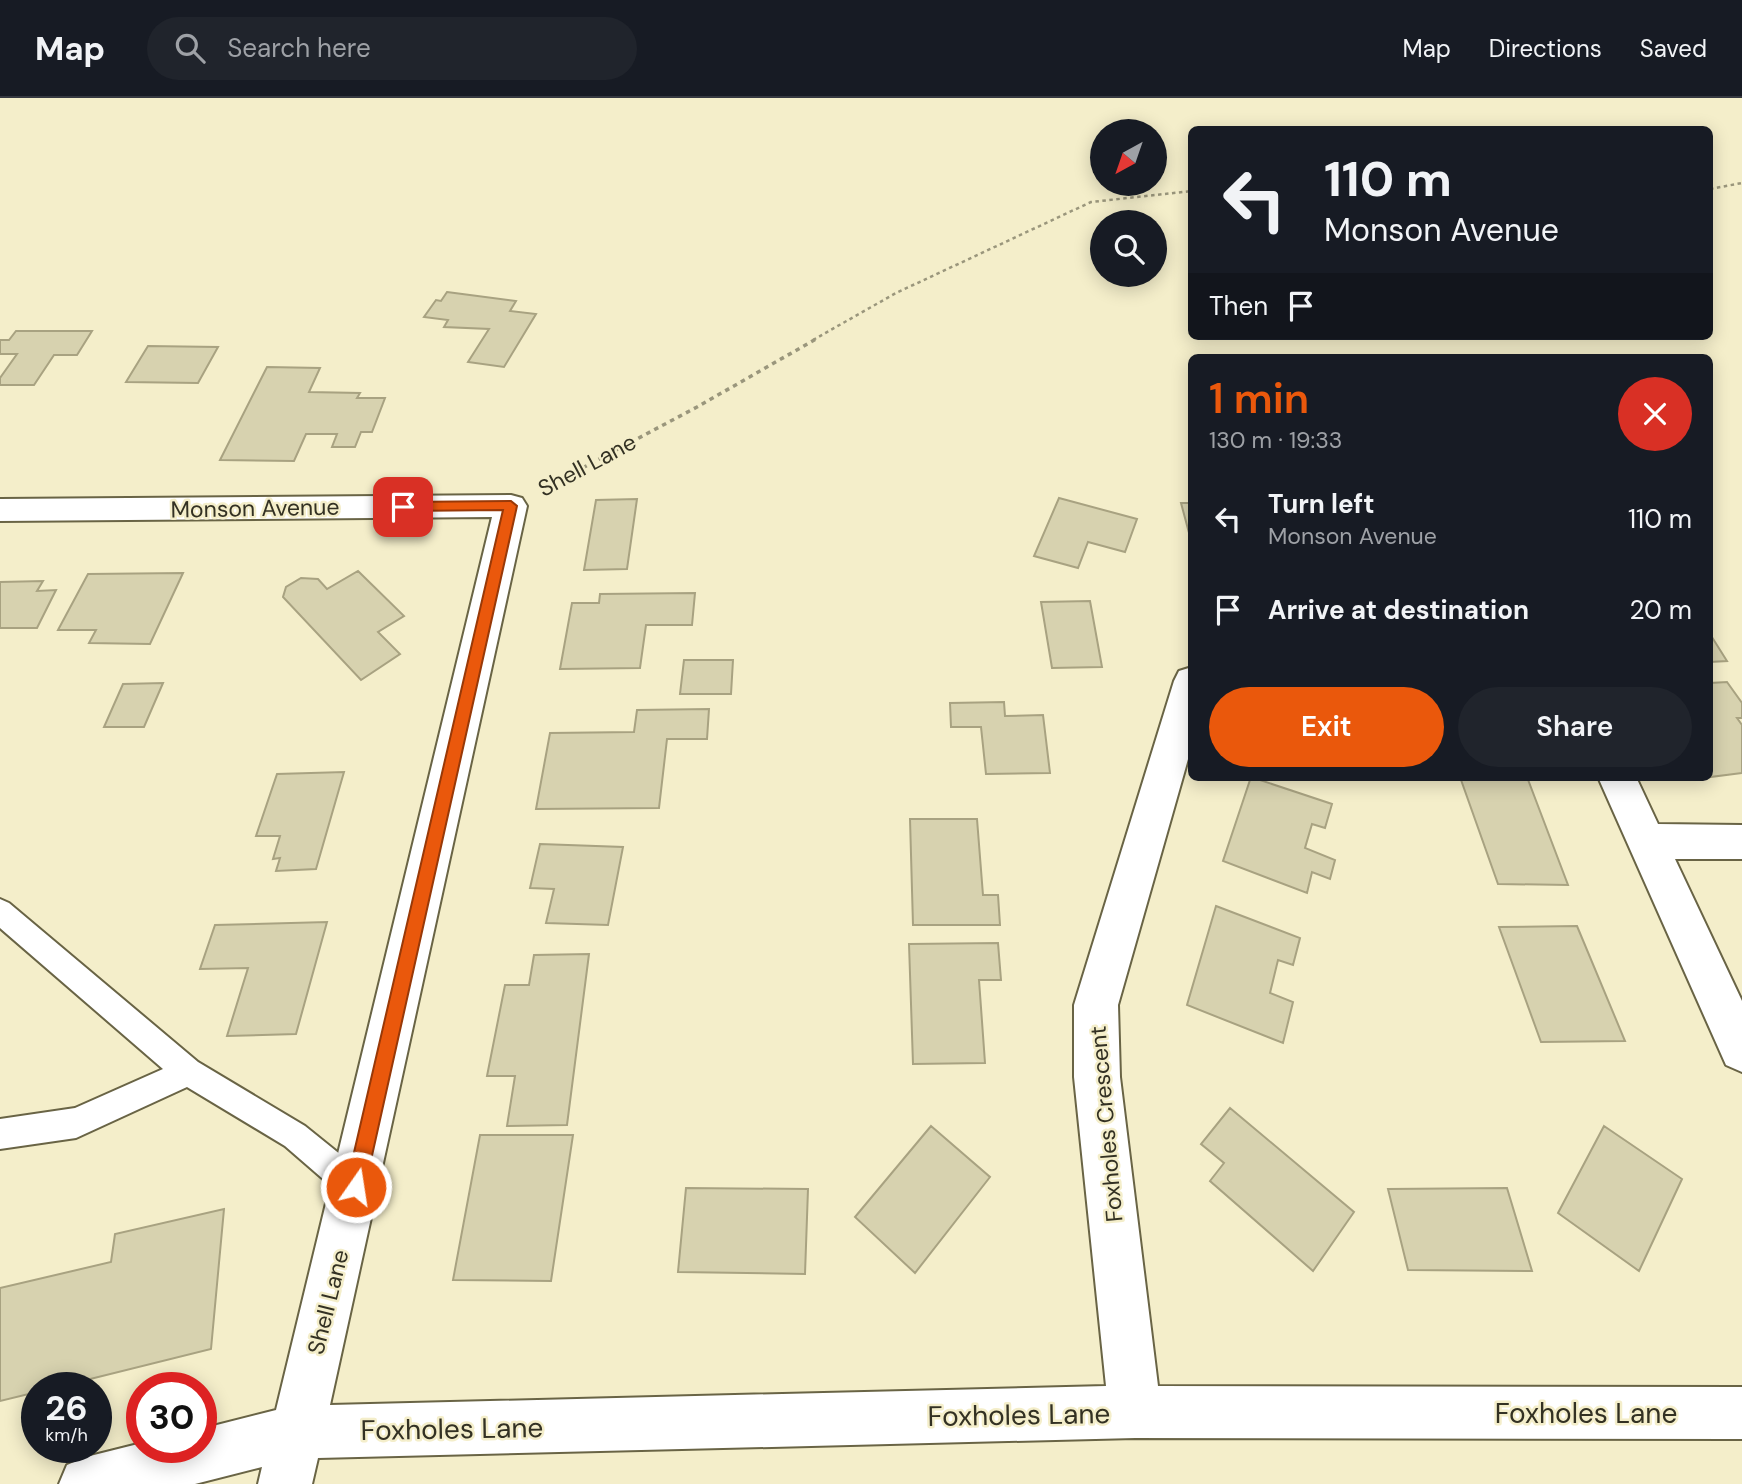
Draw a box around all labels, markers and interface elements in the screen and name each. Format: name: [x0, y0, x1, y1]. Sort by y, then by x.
search box: [147, 17, 637, 80]
text: Map: [35, 27, 105, 70]
icon: search: [171, 29, 209, 67]
text: Search here: [227, 31, 371, 65]
text: Map: [1403, 33, 1451, 64]
text: Directions: [1489, 33, 1602, 64]
text: Saved: [1640, 33, 1707, 64]
north arrow: [1090, 119, 1167, 196]
map controls: [1090, 119, 1167, 287]
text: 110 m: [1324, 147, 1452, 211]
icon: left: [1209, 154, 1300, 245]
text: Monson Avenue: [1324, 209, 1559, 251]
button: search: [1090, 210, 1167, 287]
icon: arrive: [1282, 287, 1320, 325]
text: Then: [1209, 289, 1268, 323]
text: 1 min: [1209, 371, 1309, 426]
button: close: [1618, 377, 1692, 451]
text: 130 m · 19:33: [1209, 425, 1342, 455]
street label: Shell Lane: [533, 427, 641, 503]
pin: [373, 477, 433, 537]
text: Turn left: [1268, 487, 1375, 521]
icon: arrive: [384, 488, 422, 526]
street label: Monson Avenue: [170, 492, 340, 524]
icon: left: [1209, 500, 1247, 538]
text: 110 m: [1628, 502, 1692, 536]
text: Monson Avenue: [1268, 521, 1437, 551]
icon: arrive: [1209, 591, 1247, 629]
text: Arrive at destination: [1268, 593, 1529, 627]
text: 20 m: [1629, 593, 1692, 627]
button: Exit: [1209, 687, 1444, 767]
button: Share: [1458, 687, 1692, 767]
street label: Foxholes Crescent: [1082, 1025, 1130, 1223]
position arrow: [319, 1150, 393, 1224]
street label: Shell Lane: [301, 1247, 355, 1357]
speed limit sign: 30: [126, 1372, 217, 1463]
text: 26: [45, 1385, 88, 1431]
street label: Foxholes Lane: [927, 1395, 1111, 1435]
street label: Foxholes Lane: [1495, 1395, 1677, 1432]
street label: Foxholes Lane: [360, 1409, 544, 1449]
text: km/h: [45, 1423, 88, 1447]

